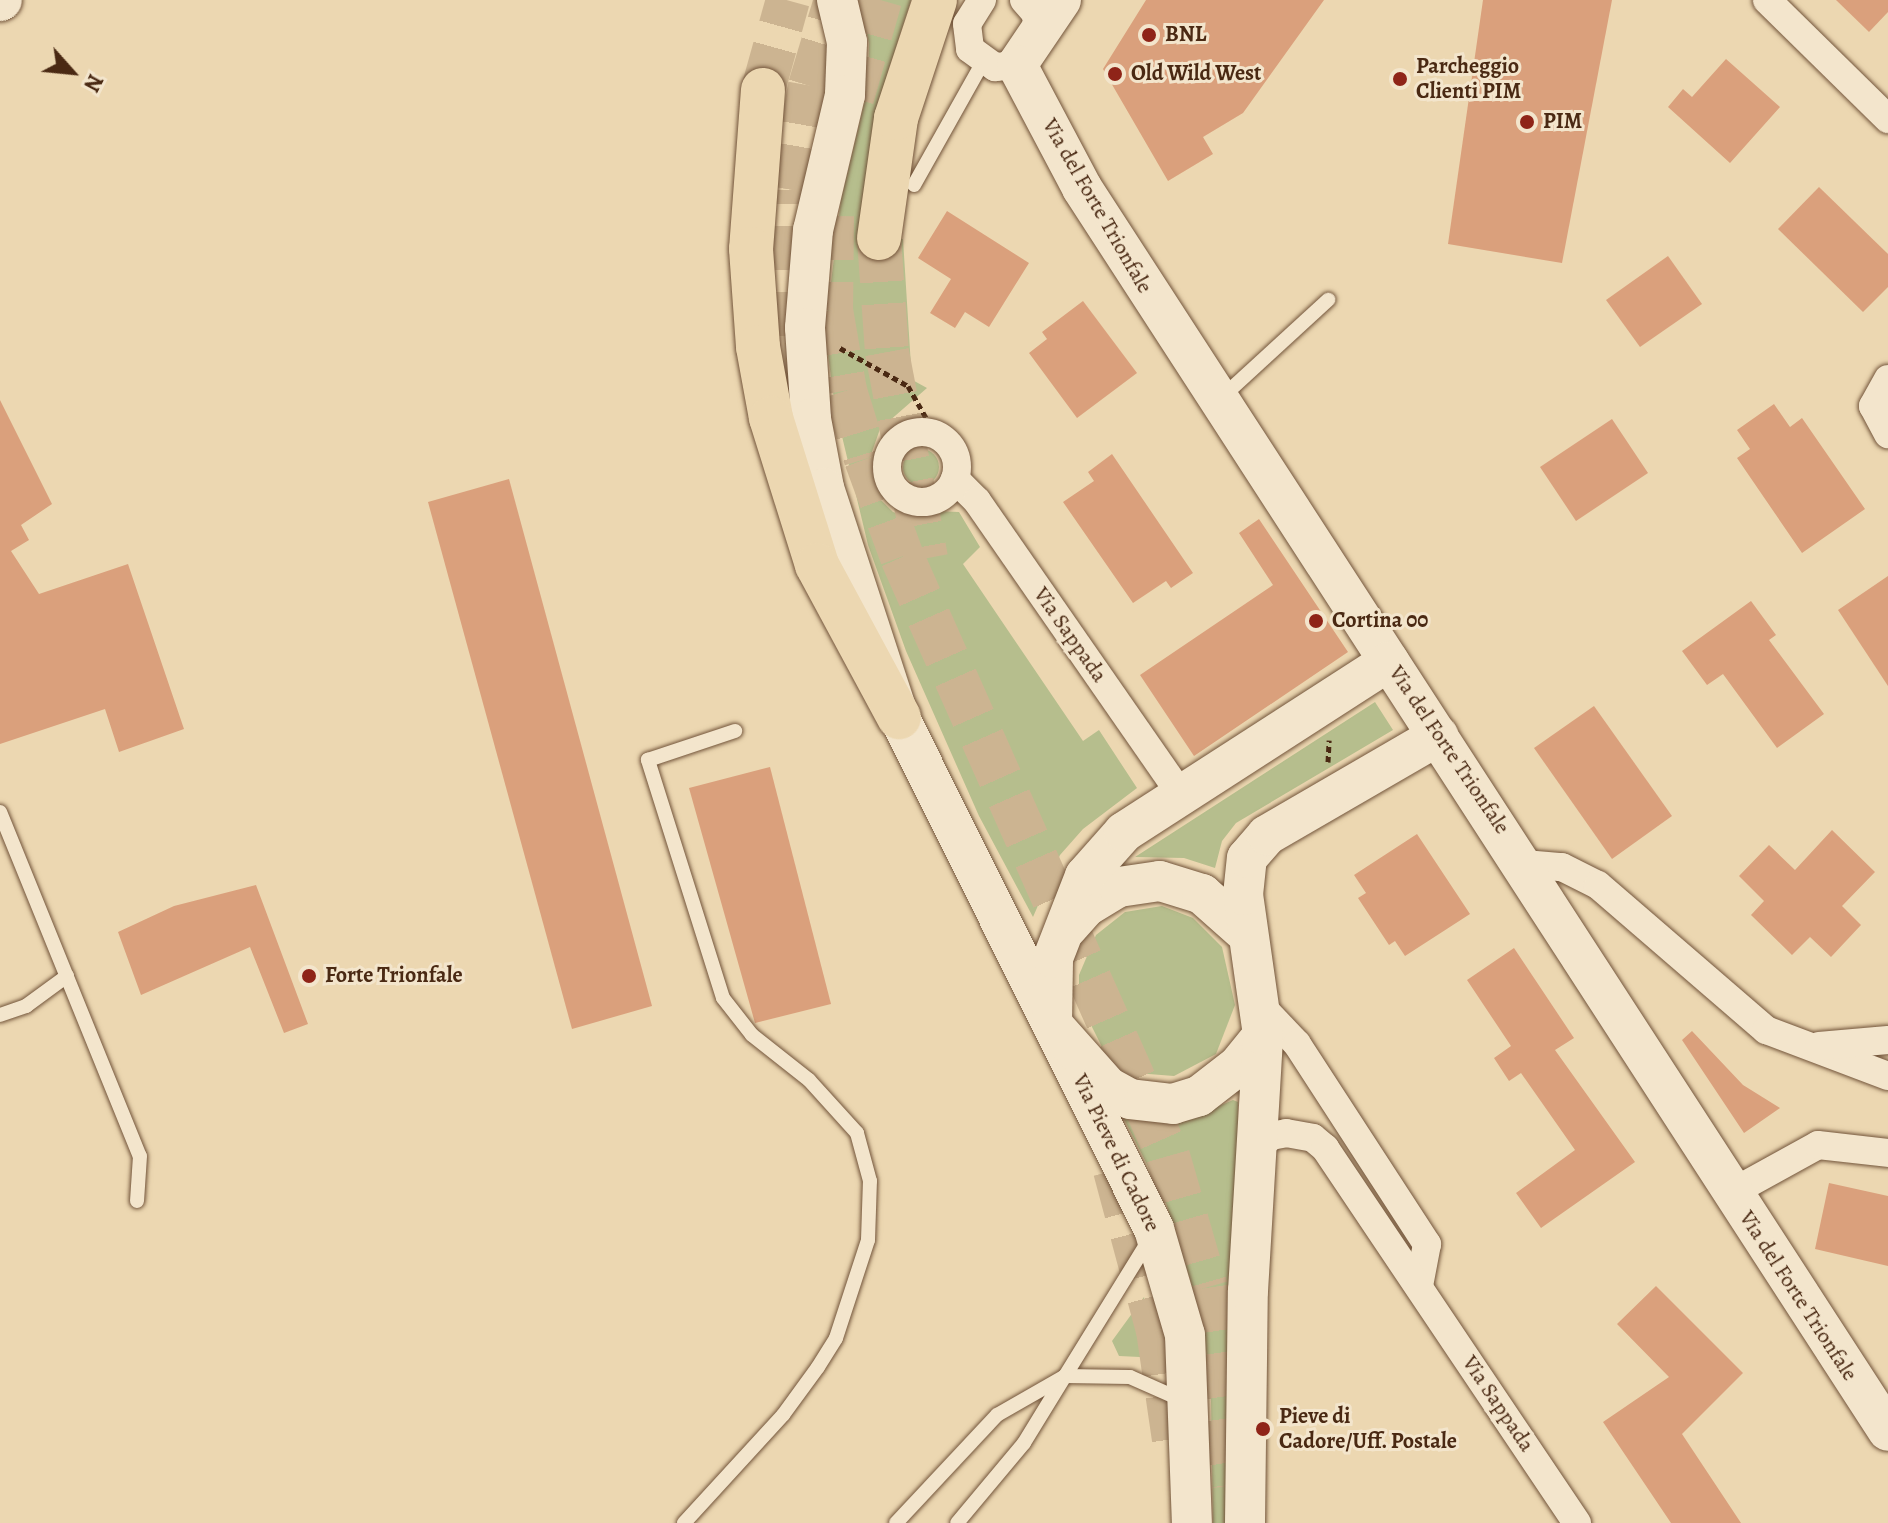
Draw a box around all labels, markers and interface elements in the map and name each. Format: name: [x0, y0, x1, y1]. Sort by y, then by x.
place label: BNL: [1165, 22, 1206, 48]
marker: BNL: [1140, 26, 1158, 44]
north arrow: [32, 32, 112, 112]
place label: Parcheggio Clienti PIM: [1416, 53, 1521, 104]
place label: Old Wild West: [1131, 61, 1261, 87]
marker: Old Wild West: [1106, 65, 1124, 83]
text: N: [76, 69, 110, 97]
marker: Parcheggio Clienti PIM: [1391, 70, 1409, 88]
place label: PIM: [1543, 109, 1582, 135]
marker: PIM: [1518, 113, 1536, 131]
street label: Via del Forte Trionfale: [1036, 114, 1158, 298]
street label: Via Sappada: [1028, 582, 1112, 688]
place label: Cortina 00: [1332, 608, 1428, 634]
marker: Cortina 00: [1307, 612, 1325, 630]
street label: Via del Forte Trionfale: [1383, 661, 1515, 839]
place label: Forte Trionfale: [325, 963, 463, 989]
marker: Forte Trionfale: [300, 967, 318, 985]
street label: Via Pieve di Cadore: [1066, 1070, 1166, 1236]
street label: Via del Forte Trionfale: [1733, 1206, 1863, 1386]
street label: Via Sappada: [1456, 1351, 1540, 1457]
place label: Pieve di Cadore/Uff. Postale: [1279, 1403, 1457, 1454]
marker: Pieve di Cadore/Uff. Postale: [1254, 1420, 1272, 1438]

